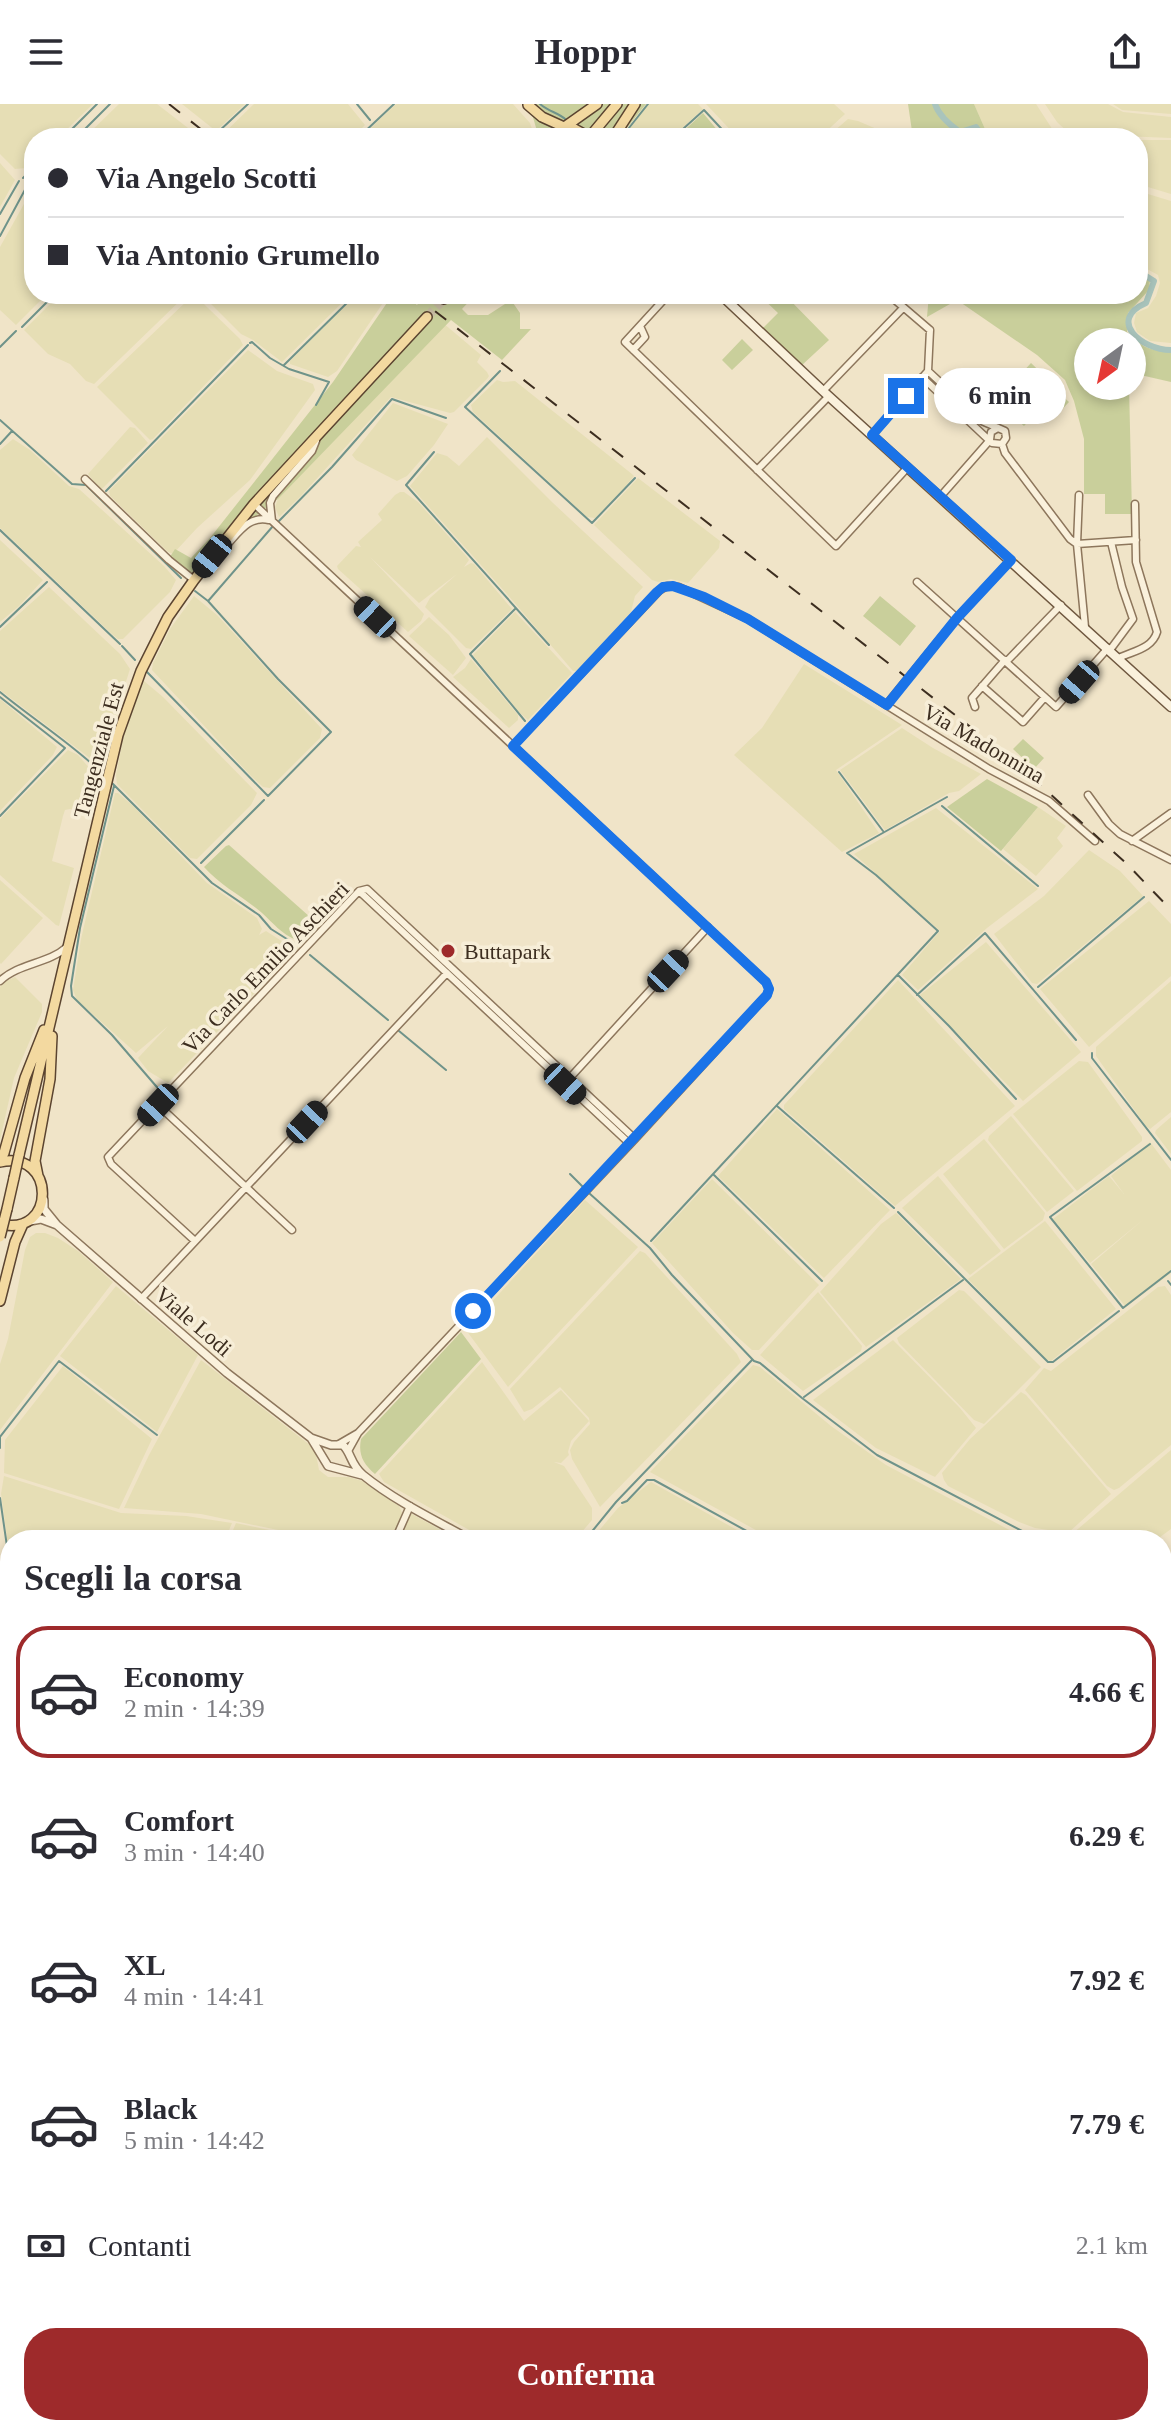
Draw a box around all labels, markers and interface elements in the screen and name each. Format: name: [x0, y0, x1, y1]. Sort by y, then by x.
icon: menu: [24, 30, 68, 74]
icon: share: [1103, 30, 1147, 74]
text: Hoppr: [534, 32, 637, 72]
text: Via Angelo Scotti: [96, 161, 317, 194]
text: Via Antonio Grumello: [96, 238, 380, 271]
north arrow: [1074, 328, 1146, 400]
map controls: [1074, 328, 1146, 400]
callout: 6 min: [934, 368, 1066, 424]
route end: [888, 378, 924, 414]
text: 6 min: [969, 381, 1031, 410]
car: [188, 530, 236, 582]
car: [349, 592, 401, 642]
car: [1054, 656, 1104, 708]
street label: Tangenziale Est: [68, 679, 129, 821]
street label: Via Madonnina: [919, 699, 1049, 788]
street label: Via Carlo Emilio Aschieri: [177, 876, 354, 1058]
place label: Buttapark: [464, 939, 551, 964]
marker: Buttapark: [439, 942, 457, 960]
car: [643, 945, 693, 997]
car: [539, 1059, 591, 1109]
car: [133, 1079, 183, 1131]
car: [282, 1096, 332, 1148]
street label: Viale Lodi: [150, 1281, 237, 1361]
route start: [455, 1293, 491, 1329]
text: Scegli la corsa: [24, 1558, 242, 1598]
icon: car: [28, 1656, 100, 1728]
text: Economy: [124, 1660, 244, 1693]
text: 4.66 €: [1069, 1675, 1144, 1708]
text: 2 min · 14:39: [124, 1694, 265, 1723]
icon: car: [28, 1800, 100, 1872]
text: Comfort: [124, 1804, 234, 1837]
text: 6.29 €: [1069, 1819, 1144, 1852]
text: 3 min · 14:40: [124, 1838, 265, 1867]
icon: car: [28, 1944, 100, 2016]
text: XL: [124, 1948, 166, 1981]
text: 7.92 €: [1069, 1963, 1144, 1996]
text: 4 min · 14:41: [124, 1982, 265, 2011]
icon: car: [28, 2088, 100, 2160]
text: Black: [124, 2092, 197, 2125]
text: 7.79 €: [1069, 2107, 1144, 2140]
text: 5 min · 14:42: [124, 2126, 265, 2155]
icon: cash: [24, 2224, 68, 2268]
text: Contanti: [88, 2229, 191, 2262]
text: 2.1 km: [1076, 2231, 1148, 2260]
button: Conferma: [24, 2328, 1148, 2420]

